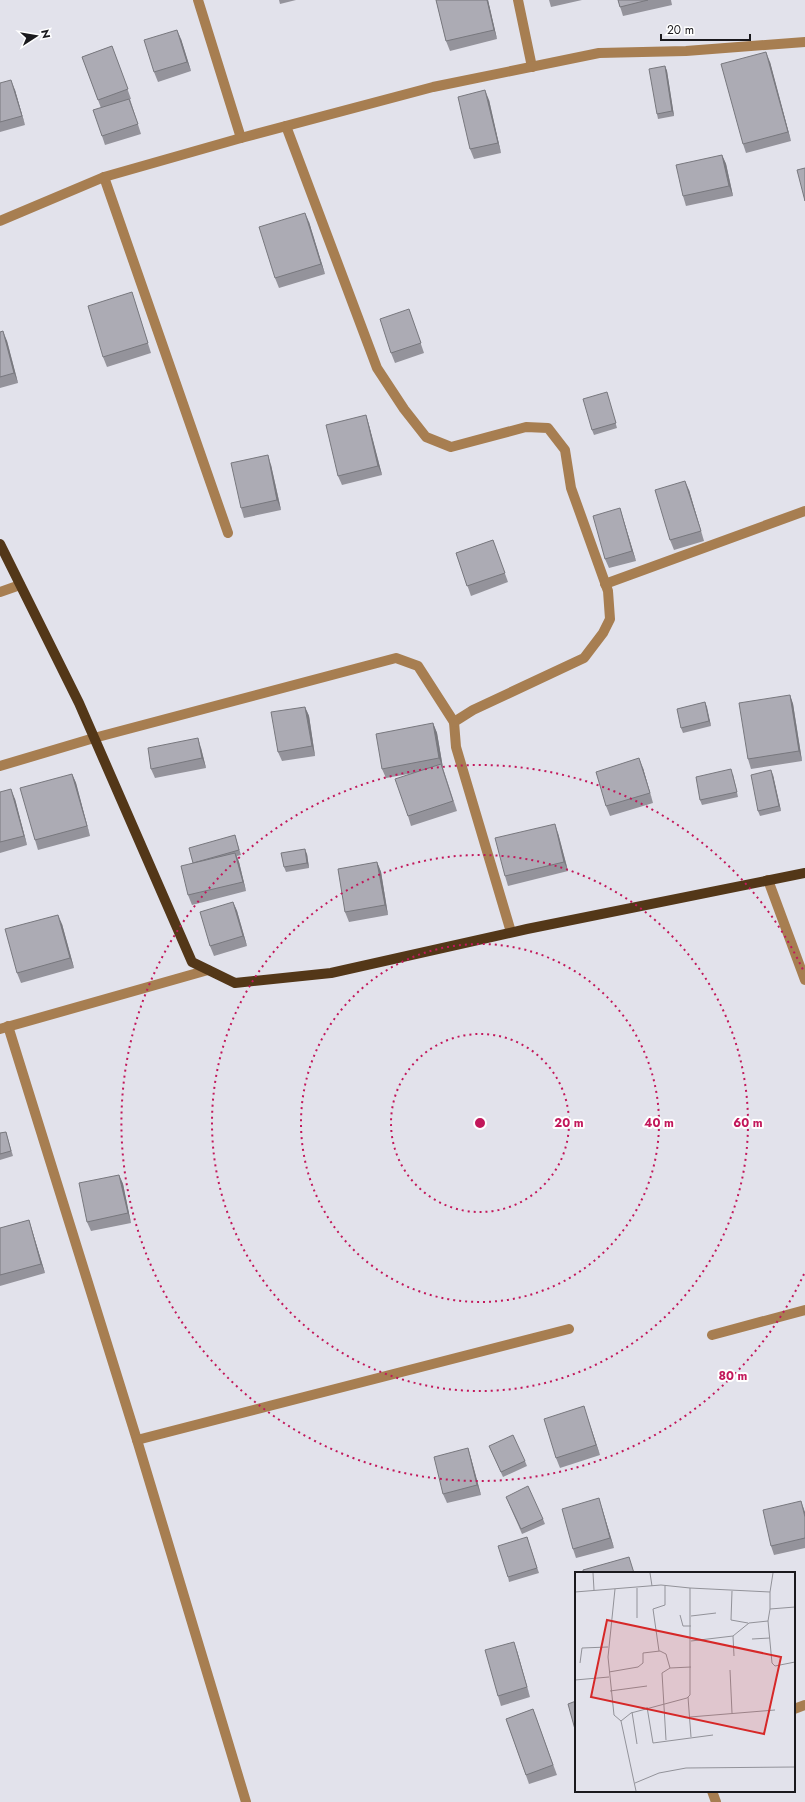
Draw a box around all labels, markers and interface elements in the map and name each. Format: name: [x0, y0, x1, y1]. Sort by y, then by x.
north arrow: [16, 16, 56, 56]
scale bar: [661, 16, 750, 42]
text: 20 m: [667, 21, 694, 39]
text: N: [37, 28, 55, 40]
text: 20 m: [554, 1114, 584, 1132]
text: 40 m: [644, 1114, 674, 1132]
text: 60 m: [733, 1114, 763, 1132]
centre of rings: [473, 1116, 487, 1130]
text: 80 m: [719, 1367, 748, 1385]
inset map: [575, 1572, 795, 1792]

